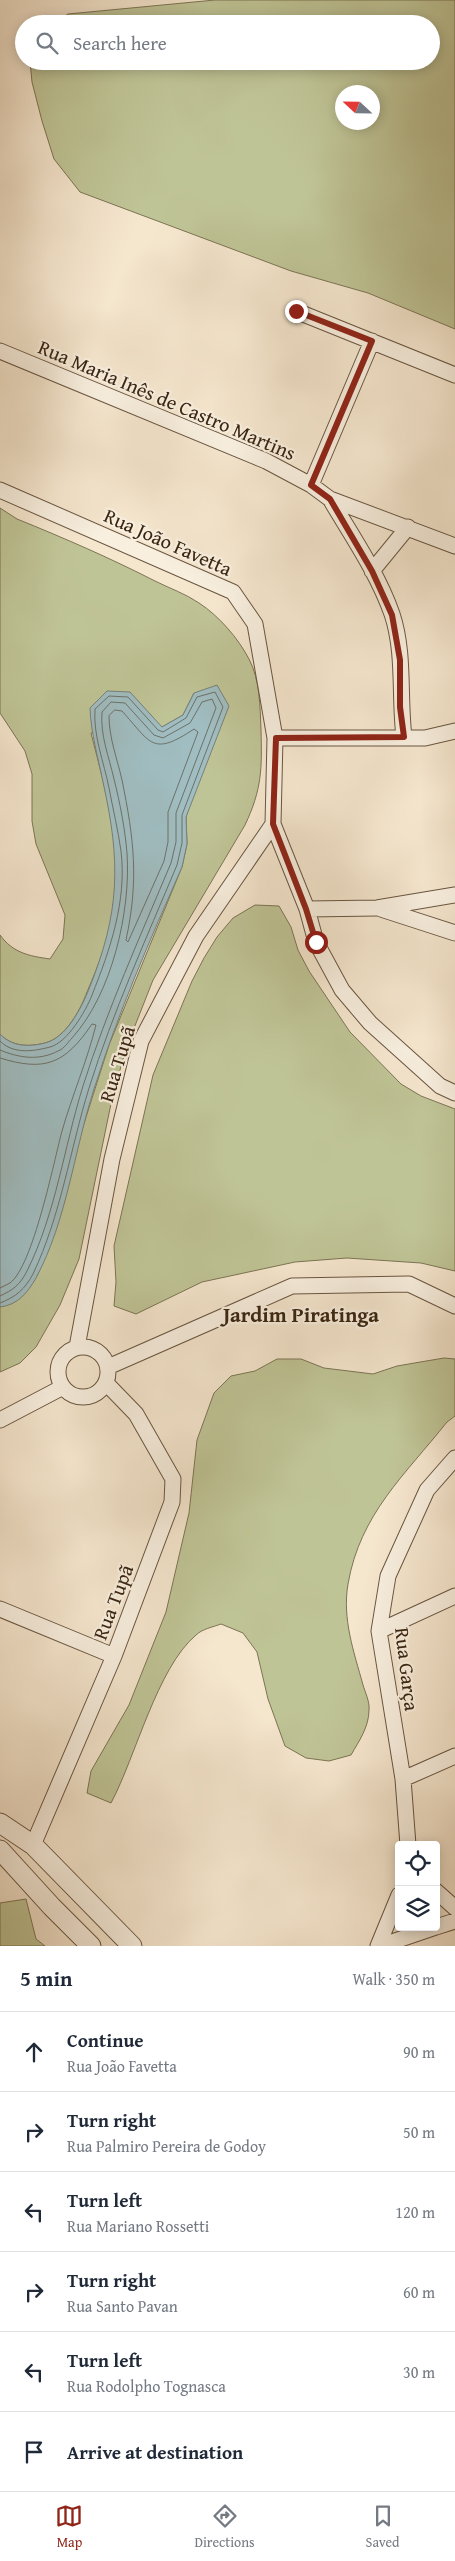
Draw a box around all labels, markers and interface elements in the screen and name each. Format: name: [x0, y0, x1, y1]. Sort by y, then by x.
search box: [15, 15, 440, 70]
icon: search: [33, 29, 61, 57]
text: Search here: [73, 29, 167, 57]
north arrow: [335, 85, 380, 130]
route end: [285, 300, 308, 323]
street label: Rua Maria Inês de Castro Martins: [34, 332, 300, 467]
street label: Rua João Favetta: [100, 500, 237, 583]
route start: [305, 931, 328, 954]
street label: Rua Tupã: [91, 1022, 142, 1106]
district label: Jardim Piratinga: [220, 1299, 379, 1330]
street label: Rua Tupã: [85, 1559, 140, 1644]
street label: Rua Garça: [388, 1625, 427, 1713]
map controls: [395, 1841, 440, 1931]
button: locate: [395, 1841, 440, 1886]
button: layers: [395, 1886, 440, 1931]
text: 5 min: [20, 1963, 72, 1994]
text: Walk · 350 m: [352, 1967, 435, 1991]
text: Continue: [67, 2026, 144, 2054]
icon: ahead: [20, 2038, 48, 2066]
text: 90 m: [403, 2040, 435, 2064]
text: Rua João Favetta: [67, 2054, 177, 2078]
text: Turn right: [67, 2106, 156, 2134]
icon: right: [20, 2118, 48, 2146]
text: 50 m: [403, 2120, 435, 2144]
text: Rua Palmiro Pereira de Godoy: [67, 2134, 266, 2158]
text: Turn left: [67, 2186, 142, 2214]
icon: left: [20, 2198, 48, 2226]
text: 120 m: [395, 2200, 435, 2224]
text: Rua Mariano Rossetti: [67, 2214, 209, 2238]
text: Turn right: [67, 2266, 156, 2294]
icon: right: [20, 2278, 48, 2306]
text: 60 m: [403, 2280, 435, 2304]
text: Rua Santo Pavan: [67, 2294, 178, 2318]
text: Turn left: [67, 2346, 142, 2374]
icon: left: [20, 2358, 48, 2386]
text: 30 m: [403, 2360, 435, 2384]
text: Rua Rodolpho Tognasca: [67, 2374, 226, 2398]
icon: arrive: [20, 2438, 48, 2466]
text: Arrive at destination: [67, 2438, 243, 2466]
tab: Map: [55, 2502, 83, 2552]
tab: Directions: [194, 2502, 255, 2552]
tab: Saved: [366, 2502, 400, 2552]

